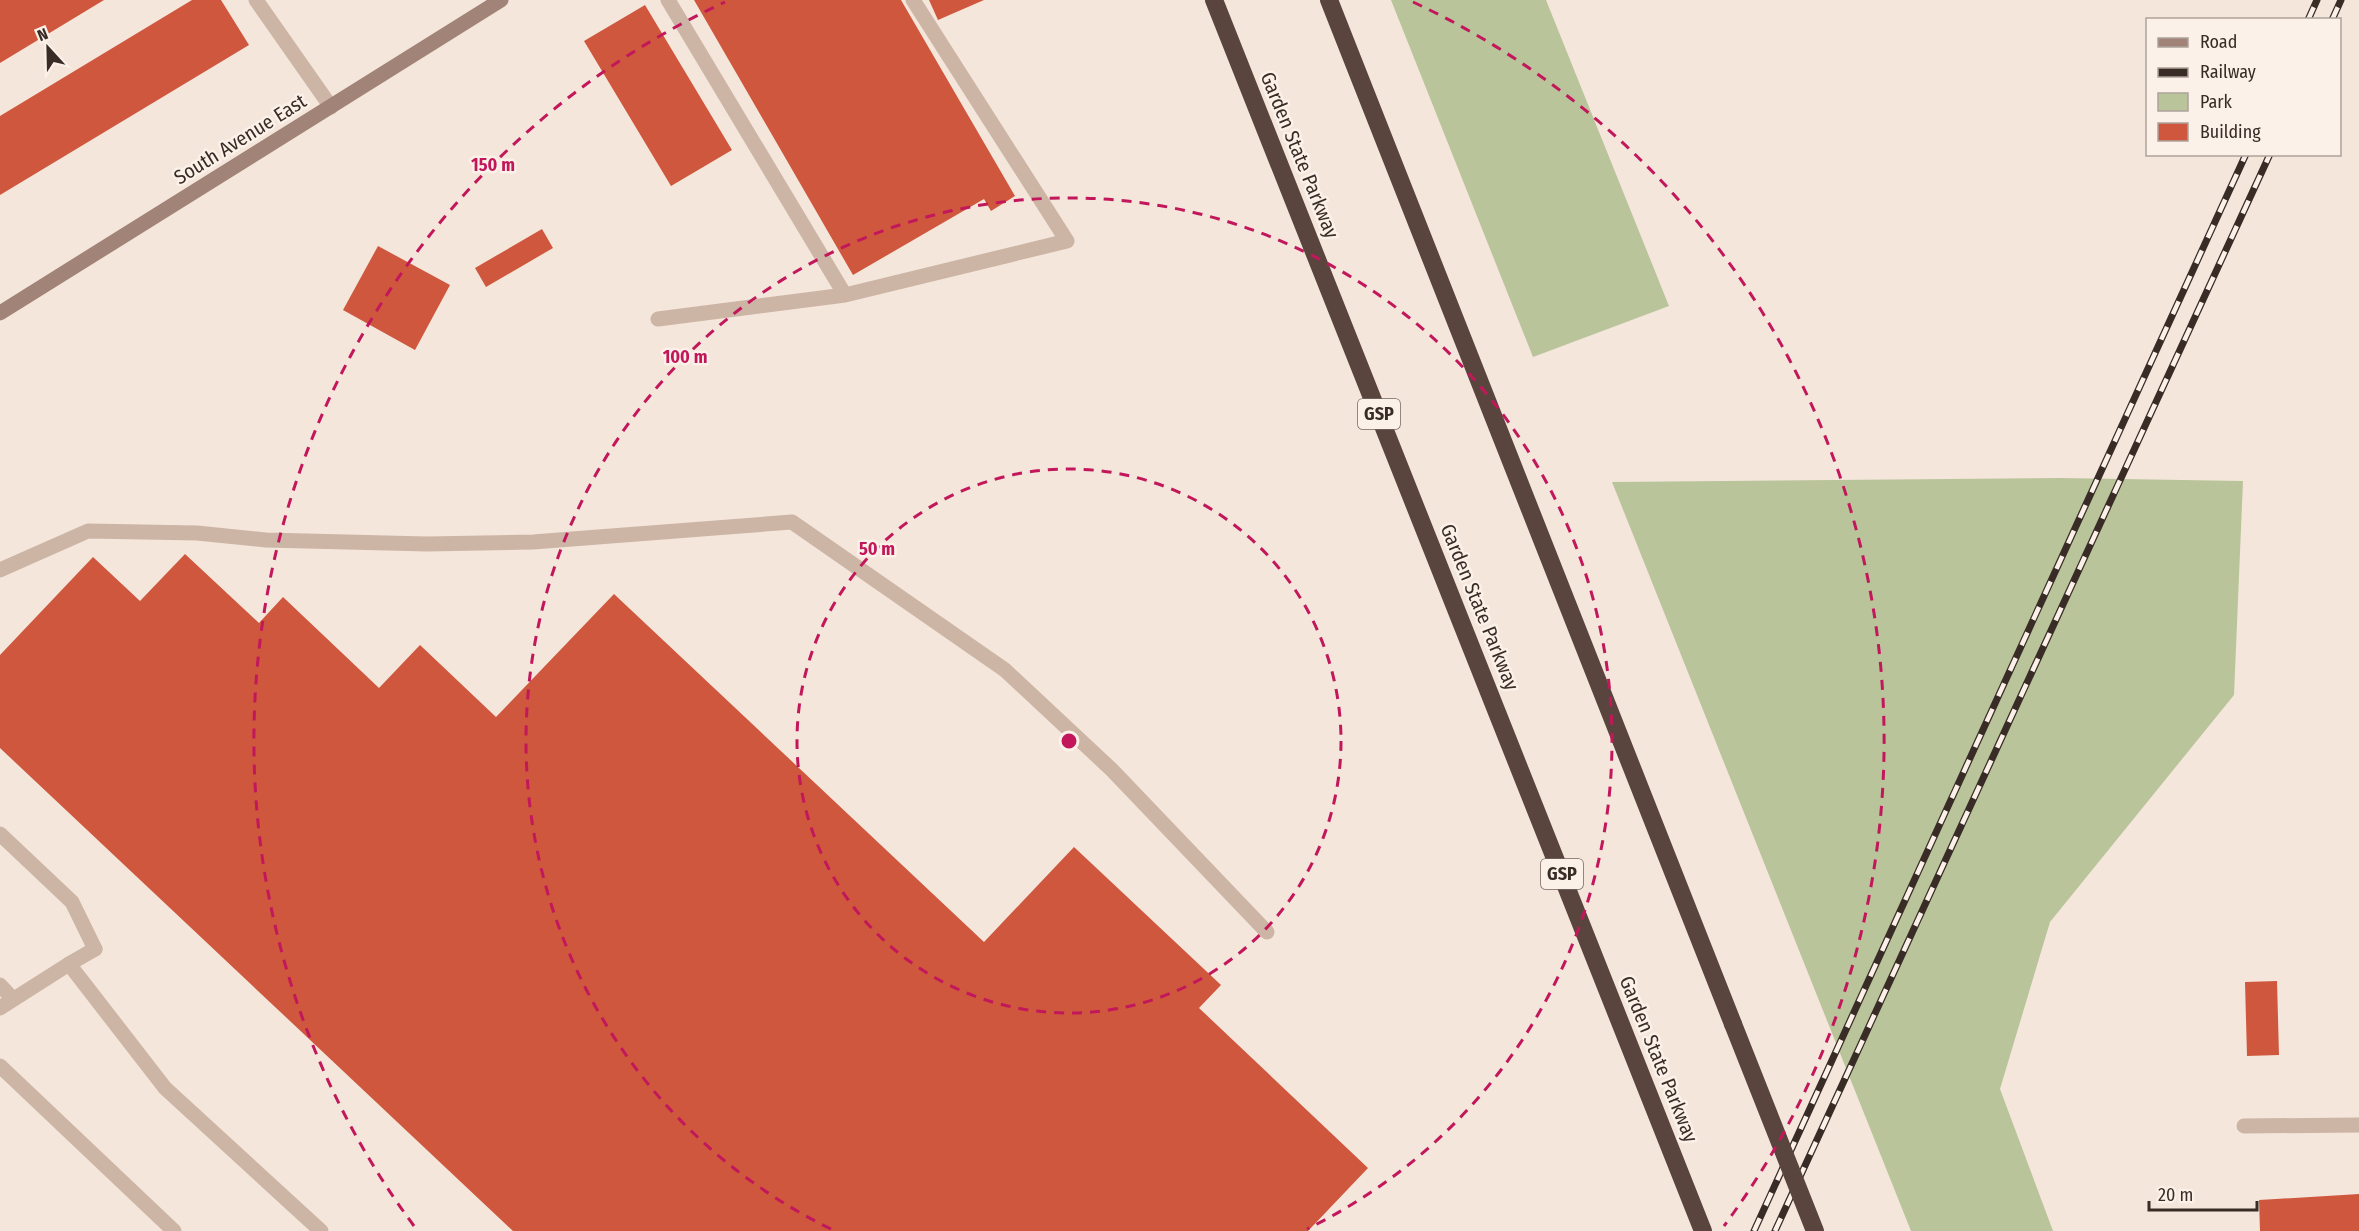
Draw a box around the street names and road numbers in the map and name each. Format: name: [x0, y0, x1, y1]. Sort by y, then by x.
street label: Garden State Parkway: [1256, 68, 1344, 242]
street label: South Avenue East: [169, 88, 311, 189]
road number: GSP: [1358, 399, 1400, 429]
street label: Garden State Parkway: [1436, 520, 1524, 694]
road number: GSP: [1541, 859, 1583, 889]
street label: Garden State Parkway: [1615, 972, 1703, 1146]

